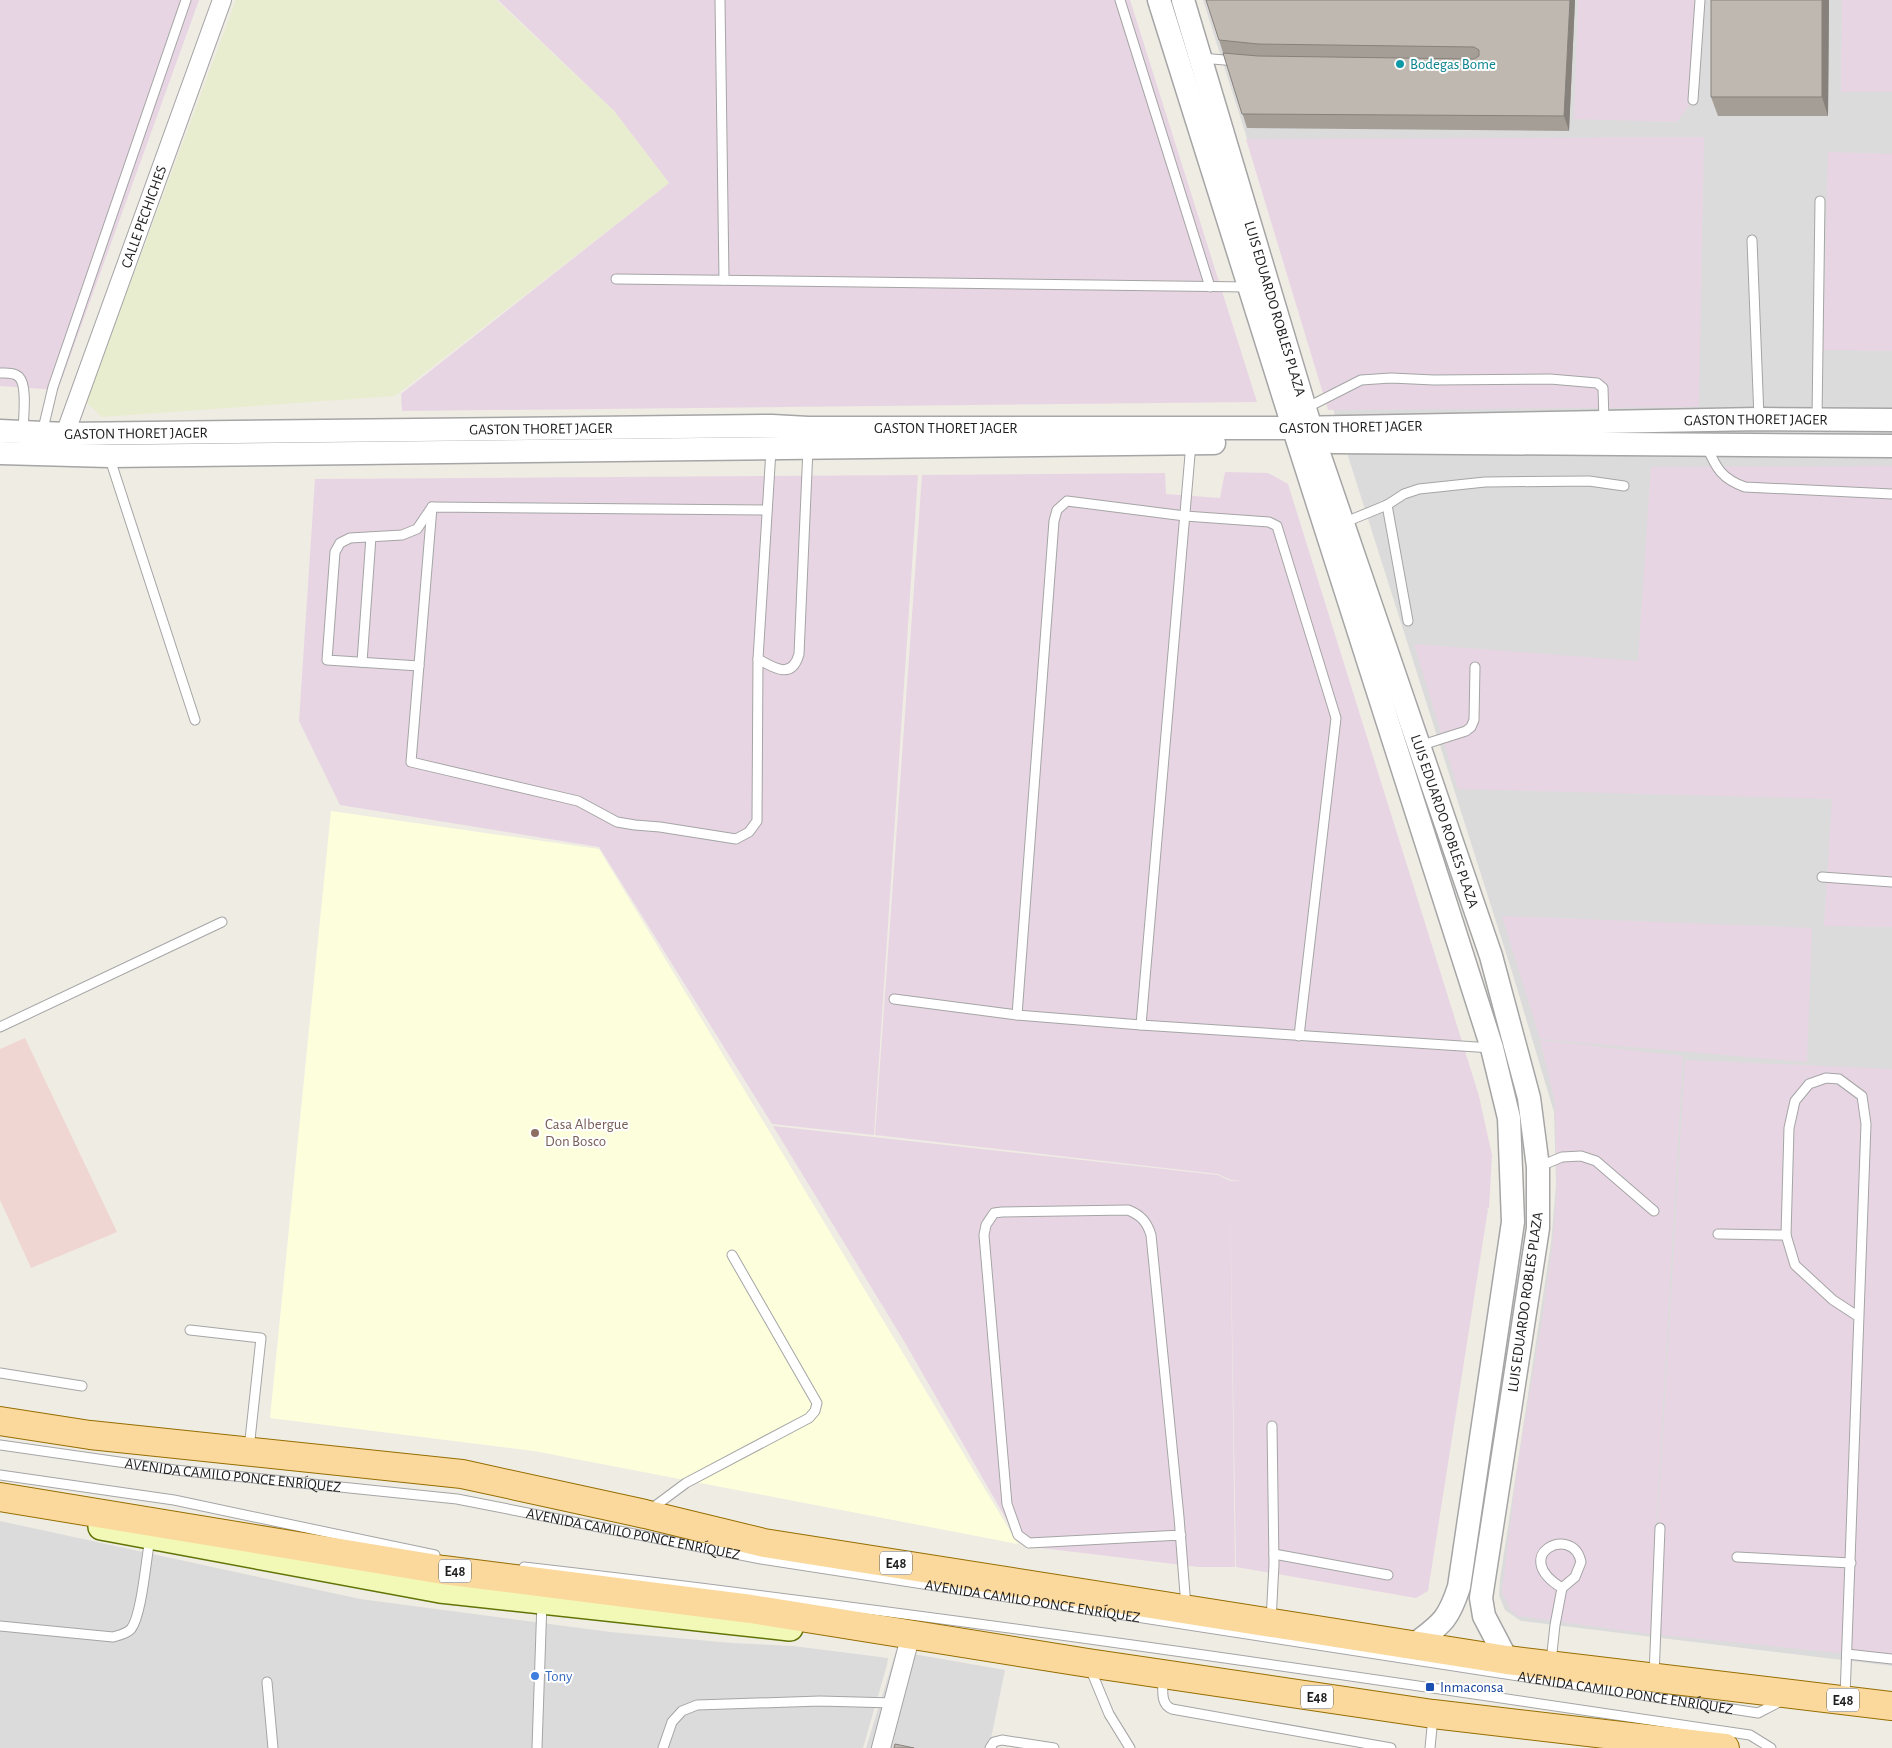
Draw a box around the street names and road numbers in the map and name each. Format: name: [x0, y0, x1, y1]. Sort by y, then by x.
street label: CALLE PECHICHES: [119, 164, 169, 270]
street label: LUIS EDUARDO ROBLES PLAZA: [1241, 219, 1308, 398]
street label: GASTON THORET JAGER: [1684, 412, 1828, 428]
street label: GASTON THORET JAGER: [1279, 419, 1423, 436]
street label: GASTON THORET JAGER: [469, 421, 613, 437]
street label: GASTON THORET JAGER: [874, 421, 1018, 436]
street label: GASTON THORET JAGER: [64, 425, 208, 442]
street label: LUIS EDUARDO ROBLES PLAZA: [1408, 733, 1481, 910]
street label: LUIS EDUARDO ROBLES PLAZA: [1505, 1211, 1546, 1393]
street label: AVENIDA CAMILO PONCE ENRÍQUEZ: [124, 1456, 342, 1495]
street label: AVENIDA CAMILO PONCE ENRÍQUEZ: [525, 1506, 742, 1563]
road number: E48: [880, 1552, 912, 1575]
road number: E48: [439, 1560, 471, 1582]
street label: AVENIDA CAMILO PONCE ENRÍQUEZ: [924, 1577, 1141, 1625]
street label: AVENIDA CAMILO PONCE ENRÍQUEZ: [1517, 1669, 1734, 1717]
road number: E48: [1301, 1685, 1333, 1708]
road number: E48: [1827, 1688, 1859, 1712]

